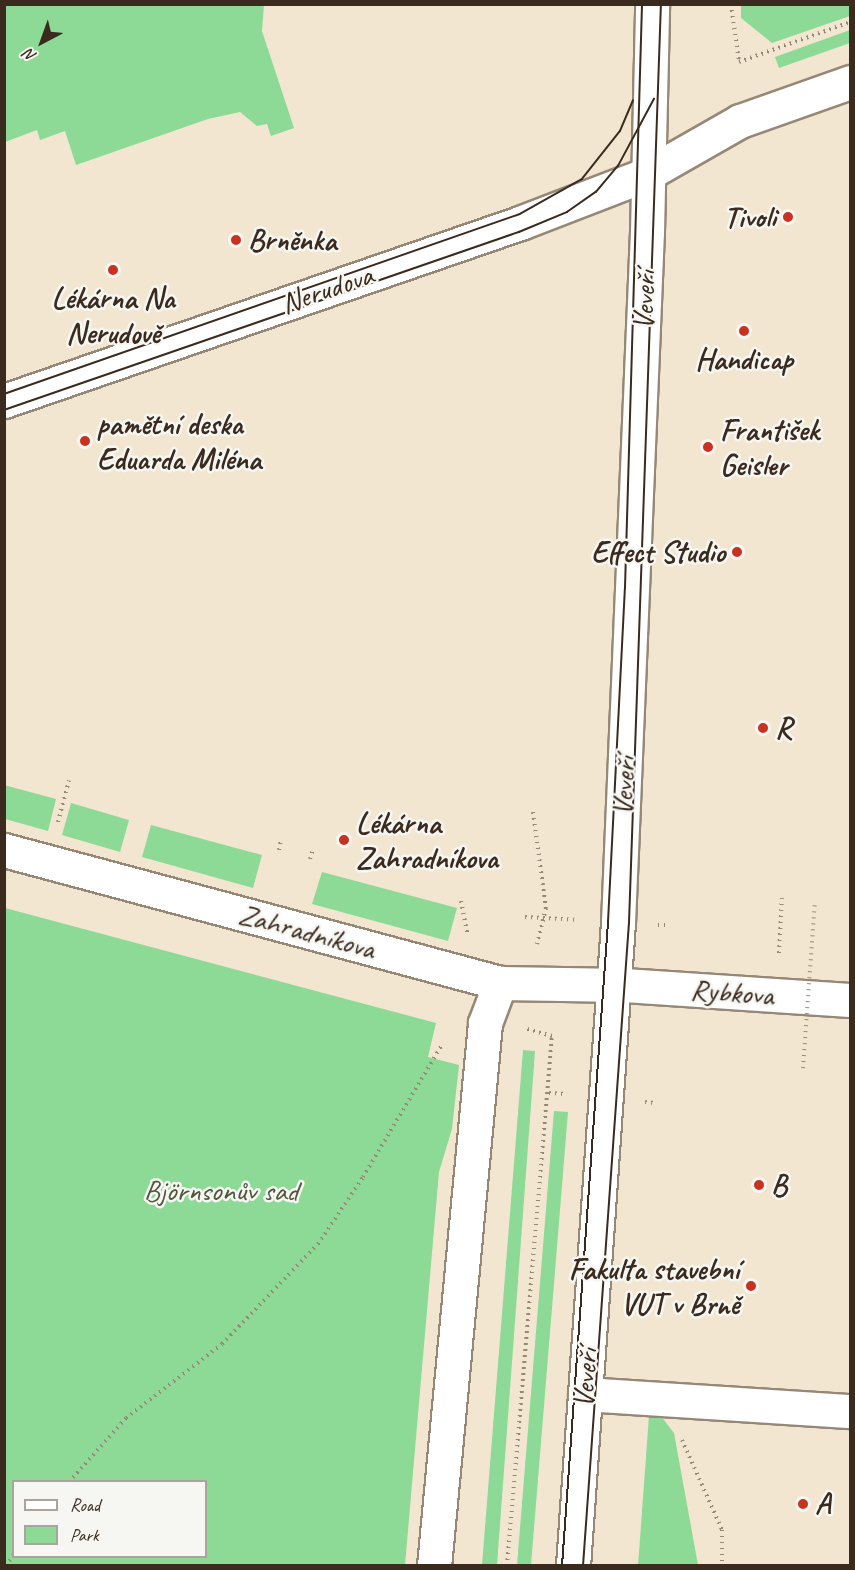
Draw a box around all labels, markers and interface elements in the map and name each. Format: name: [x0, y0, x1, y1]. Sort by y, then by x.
north arrow: [12, 12, 72, 72]
text: N: [20, 45, 40, 66]
place label: Tivoli: [724, 199, 776, 235]
marker: Tivoli: [781, 210, 795, 224]
place label: Brněnka: [248, 222, 336, 258]
marker: Brněnka: [229, 233, 243, 247]
street label: Nerudova: [276, 256, 378, 322]
marker: Lékárna Na Nerudově: [106, 263, 120, 277]
street label: Veveří: [625, 270, 663, 330]
place label: Lékárna Na Nerudově: [51, 280, 175, 350]
marker: Handicap: [737, 324, 751, 338]
place label: Handicap: [695, 341, 793, 377]
place label: pamětní deska Eduarda Miléna: [97, 406, 261, 476]
place label: František Geisler: [720, 412, 819, 482]
marker: pamětní deska Eduarda Miléna: [78, 434, 92, 448]
marker: František Geisler: [701, 440, 715, 454]
place label: Effect Studio: [591, 534, 725, 570]
marker: Effect Studio: [730, 545, 744, 559]
place label: R: [775, 710, 791, 746]
marker: R: [756, 721, 770, 735]
street label: Veveří: [603, 755, 643, 817]
place label: Lékárna Zahradníkova: [356, 805, 498, 876]
marker: Lékárna Zahradníkova: [337, 833, 351, 847]
street label: Zahradníkova: [235, 896, 379, 966]
street label: Rybkova: [689, 971, 775, 1013]
place label: B: [771, 1167, 787, 1203]
park label: Björnsonův sad: [144, 1172, 298, 1208]
marker: B: [752, 1178, 766, 1192]
place label: Fakulta stavební VUT v Brně: [569, 1251, 739, 1322]
marker: Fakulta stavební VUT v Brně: [744, 1279, 758, 1293]
street label: Veveří: [565, 1347, 605, 1409]
legend: [12, 1480, 207, 1558]
place label: A: [815, 1486, 830, 1522]
text: Road: [70, 1494, 100, 1516]
marker: A: [796, 1497, 810, 1511]
text: Park: [70, 1524, 99, 1546]

